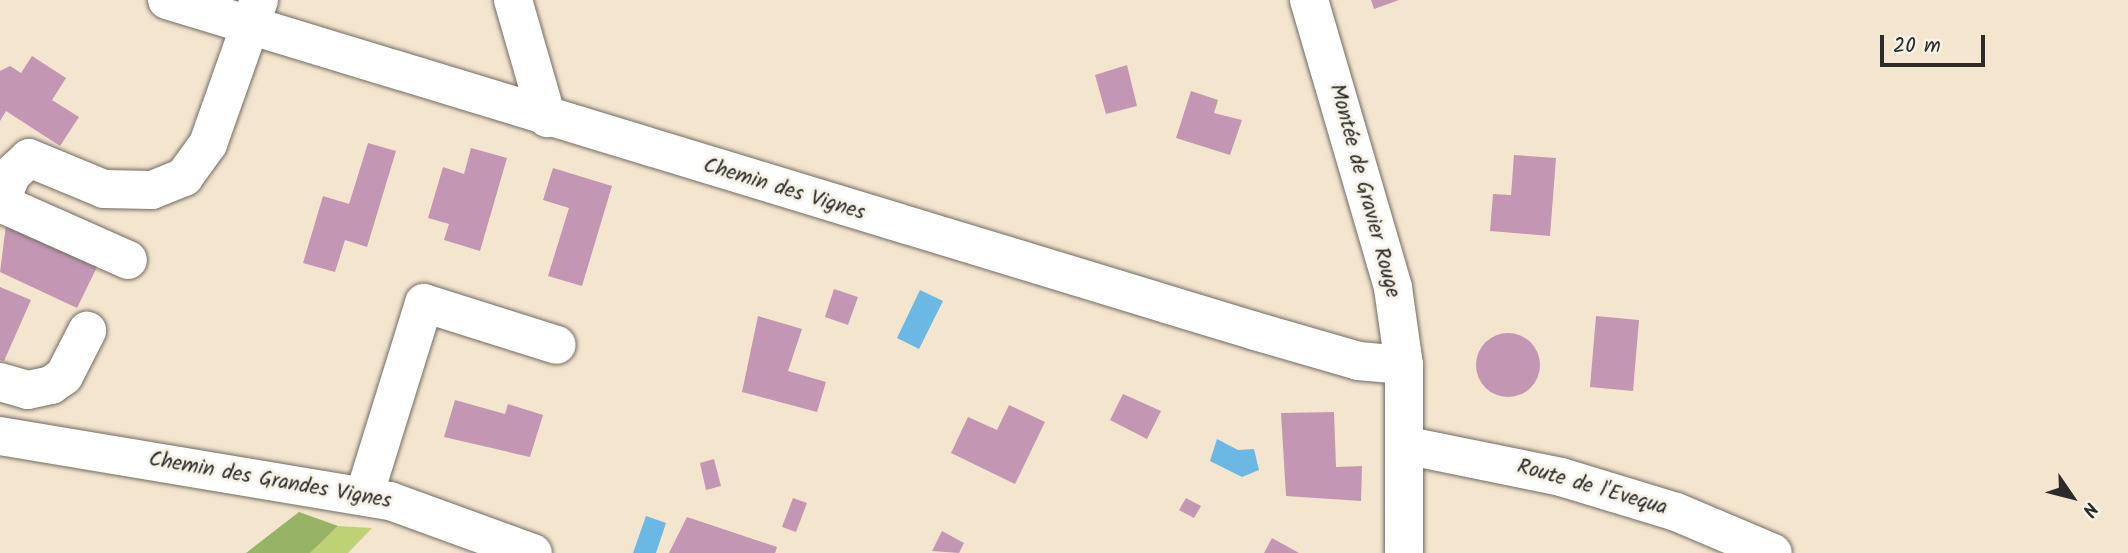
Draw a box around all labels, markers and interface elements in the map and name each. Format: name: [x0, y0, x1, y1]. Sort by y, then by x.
scale bar: [1883, 21, 1988, 65]
text: 20 m: [1893, 30, 1941, 63]
street label: Montée de Gravier Rouge: [1323, 81, 1405, 301]
street label: Chemin des Vignes: [700, 153, 868, 227]
street label: Chemin des Grandes Vignes: [147, 447, 393, 515]
street label: Route de l'Evequa: [1514, 455, 1670, 521]
north arrow: [2037, 462, 2107, 532]
text: N: [2073, 496, 2105, 523]

